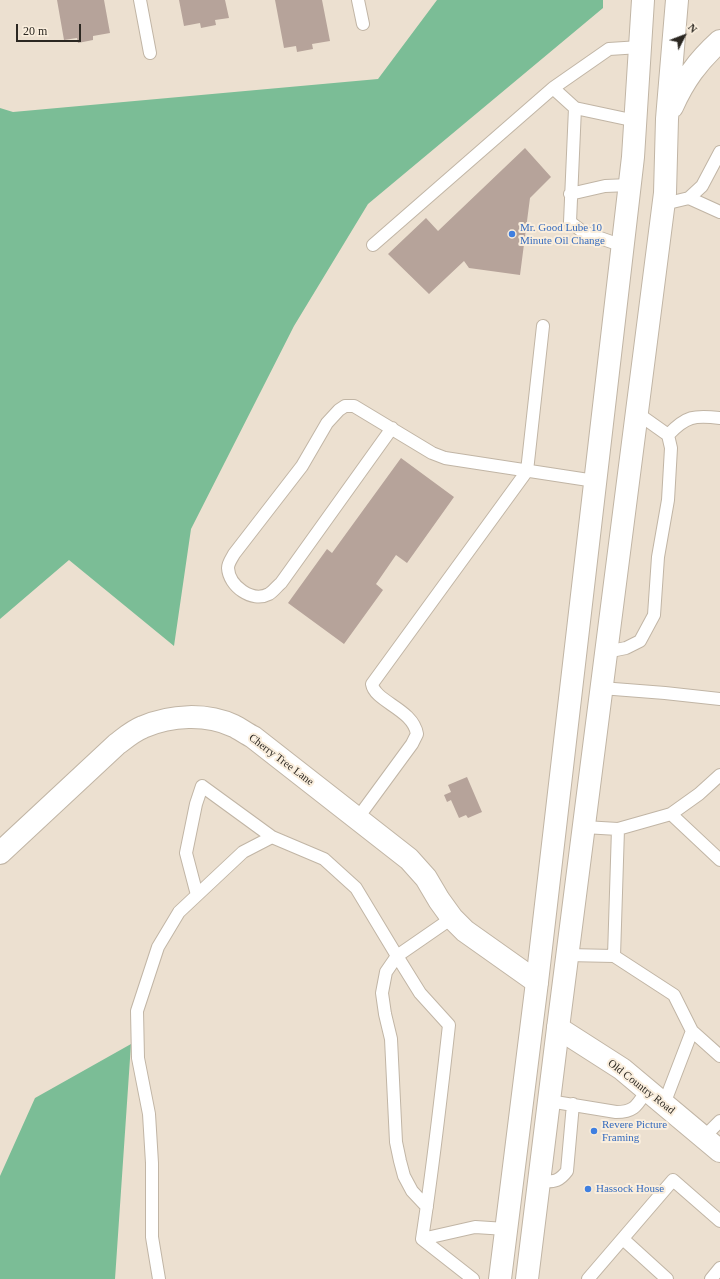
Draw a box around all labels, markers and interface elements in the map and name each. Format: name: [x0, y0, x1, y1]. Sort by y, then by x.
scale bar: [18, 16, 83, 42]
north arrow: [664, 16, 704, 56]
text: N: [686, 21, 700, 35]
text: 20 m: [23, 24, 47, 38]
place label: Mr. Good Lube 10 Minute Oil Change: [520, 221, 605, 247]
marker: Mr. Good Lube 10 Minute Oil Change: [507, 229, 517, 239]
street label: Cherry Tree Lane: [246, 731, 316, 789]
street label: Old Country Road: [605, 1057, 677, 1117]
place label: Revere Picture Framing: [602, 1118, 667, 1144]
marker: Revere Picture Framing: [589, 1126, 599, 1136]
place label: Hassock House: [596, 1182, 664, 1196]
marker: Hassock House: [583, 1184, 593, 1194]

